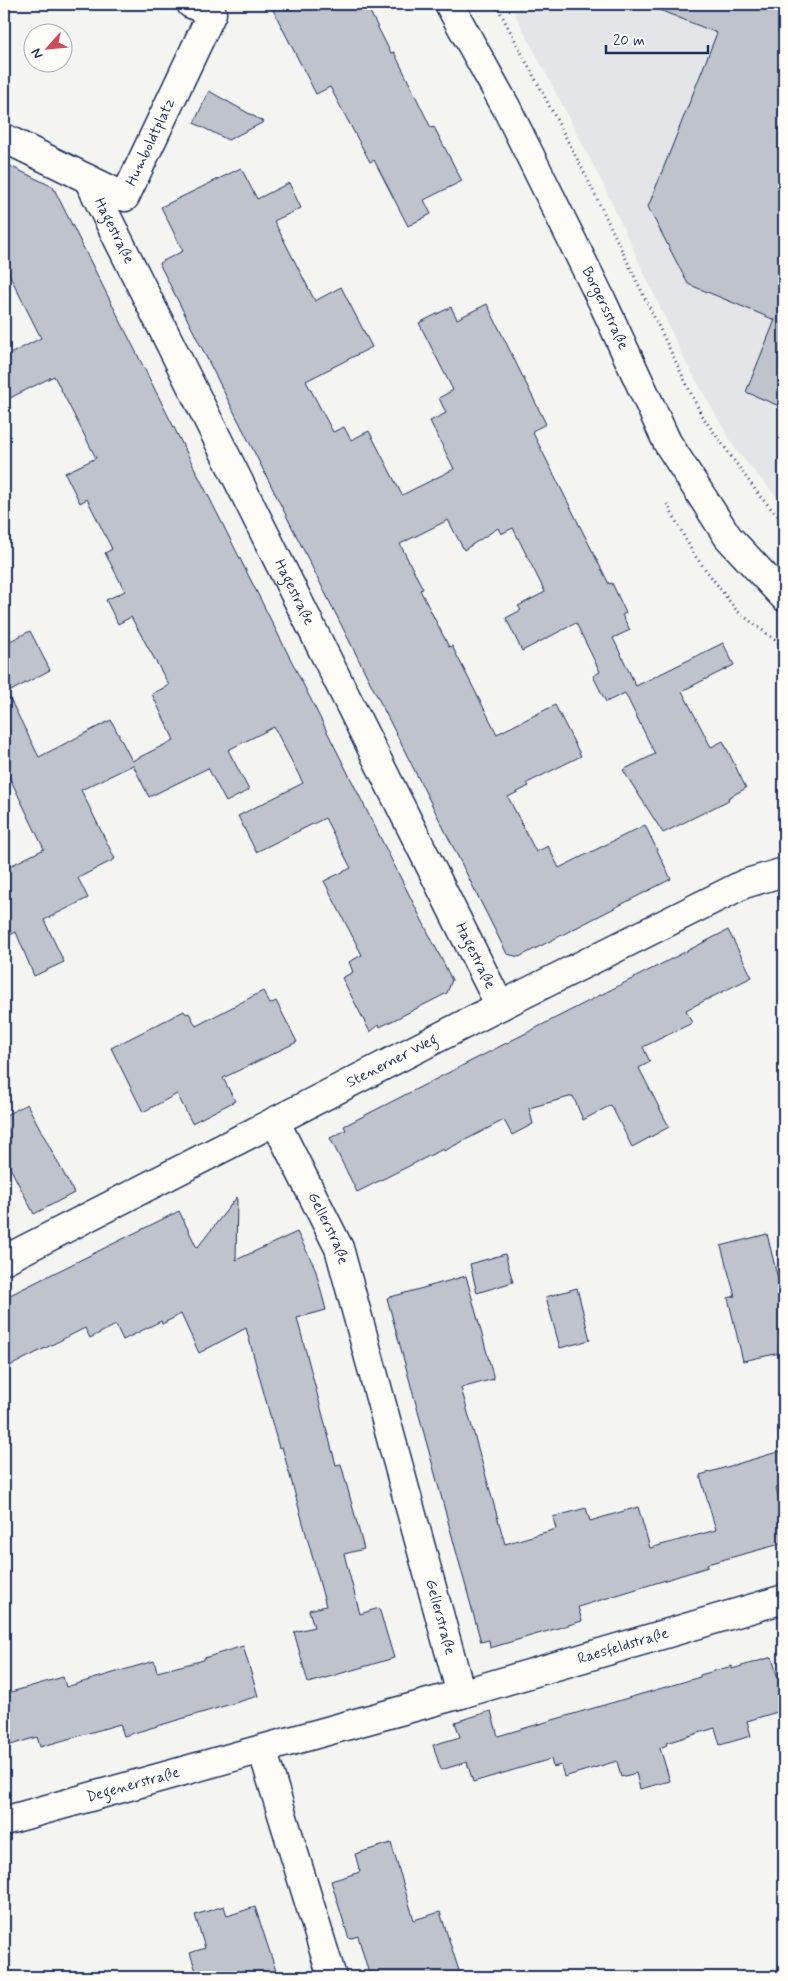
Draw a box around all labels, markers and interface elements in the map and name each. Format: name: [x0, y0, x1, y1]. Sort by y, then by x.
north arrow: [22, 22, 72, 72]
scale bar: [606, 22, 708, 54]
text: 20 m: [613, 31, 645, 51]
text: N: [27, 45, 47, 62]
street label: Humboldtplatz: [122, 95, 180, 190]
street label: Hagestraße: [89, 195, 139, 267]
street label: Borgersstraße: [577, 263, 633, 353]
street label: Hagestraße: [269, 556, 319, 629]
street label: Hagestraße: [450, 920, 500, 992]
street label: Stenerner Weg: [343, 1030, 442, 1093]
street label: Gellerstraße: [303, 1189, 353, 1267]
street label: Gellerstraße: [420, 1577, 460, 1657]
street label: Raesfeldstraße: [575, 1623, 671, 1669]
street label: Degenerstraße: [84, 1762, 182, 1808]

